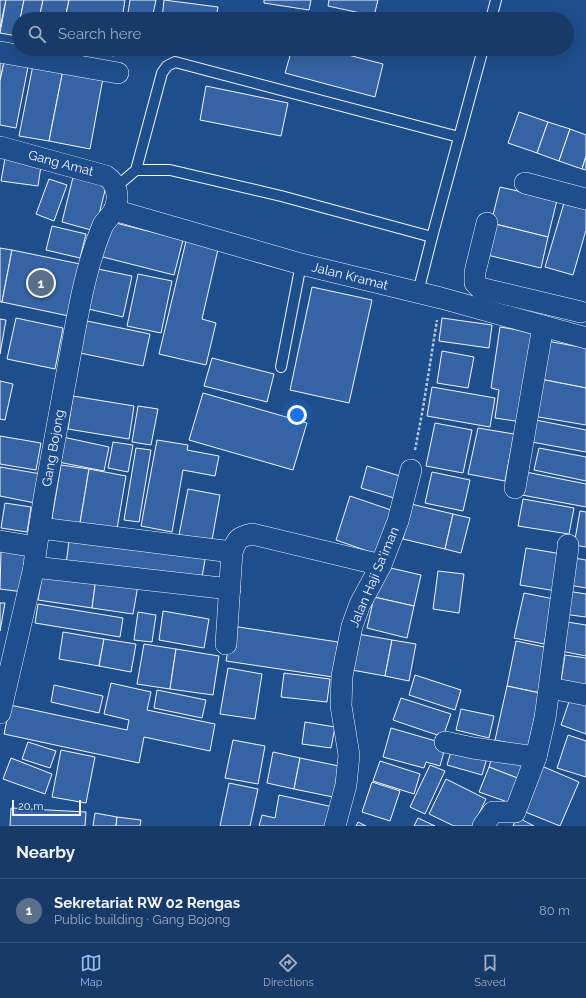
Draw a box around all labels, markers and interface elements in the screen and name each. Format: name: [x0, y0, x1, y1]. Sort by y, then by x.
search box: [12, 12, 574, 56]
icon: search: [26, 23, 48, 45]
text: Search here: [58, 25, 141, 43]
street label: Gang Amat: [27, 147, 96, 179]
street label: Jalan Kramat: [310, 259, 390, 293]
pin: 1: [28, 268, 54, 298]
your location: [287, 405, 307, 425]
street label: Gang Bojong: [39, 408, 67, 488]
street label: Jalan Haji Sa'iman: [346, 525, 402, 629]
scale bar: [12, 798, 81, 817]
text: 20 m: [18, 800, 43, 813]
text: Nearby: [16, 842, 75, 862]
text: Sekretariat RW 02 Rengas: [54, 894, 240, 912]
text: 1: [26, 903, 32, 918]
text: 80 m: [539, 903, 570, 918]
text: Public building · Gang Bojong: [54, 912, 230, 927]
tab: Map: [80, 952, 103, 989]
tab: Directions: [263, 952, 314, 989]
tab: Saved: [474, 952, 506, 989]

